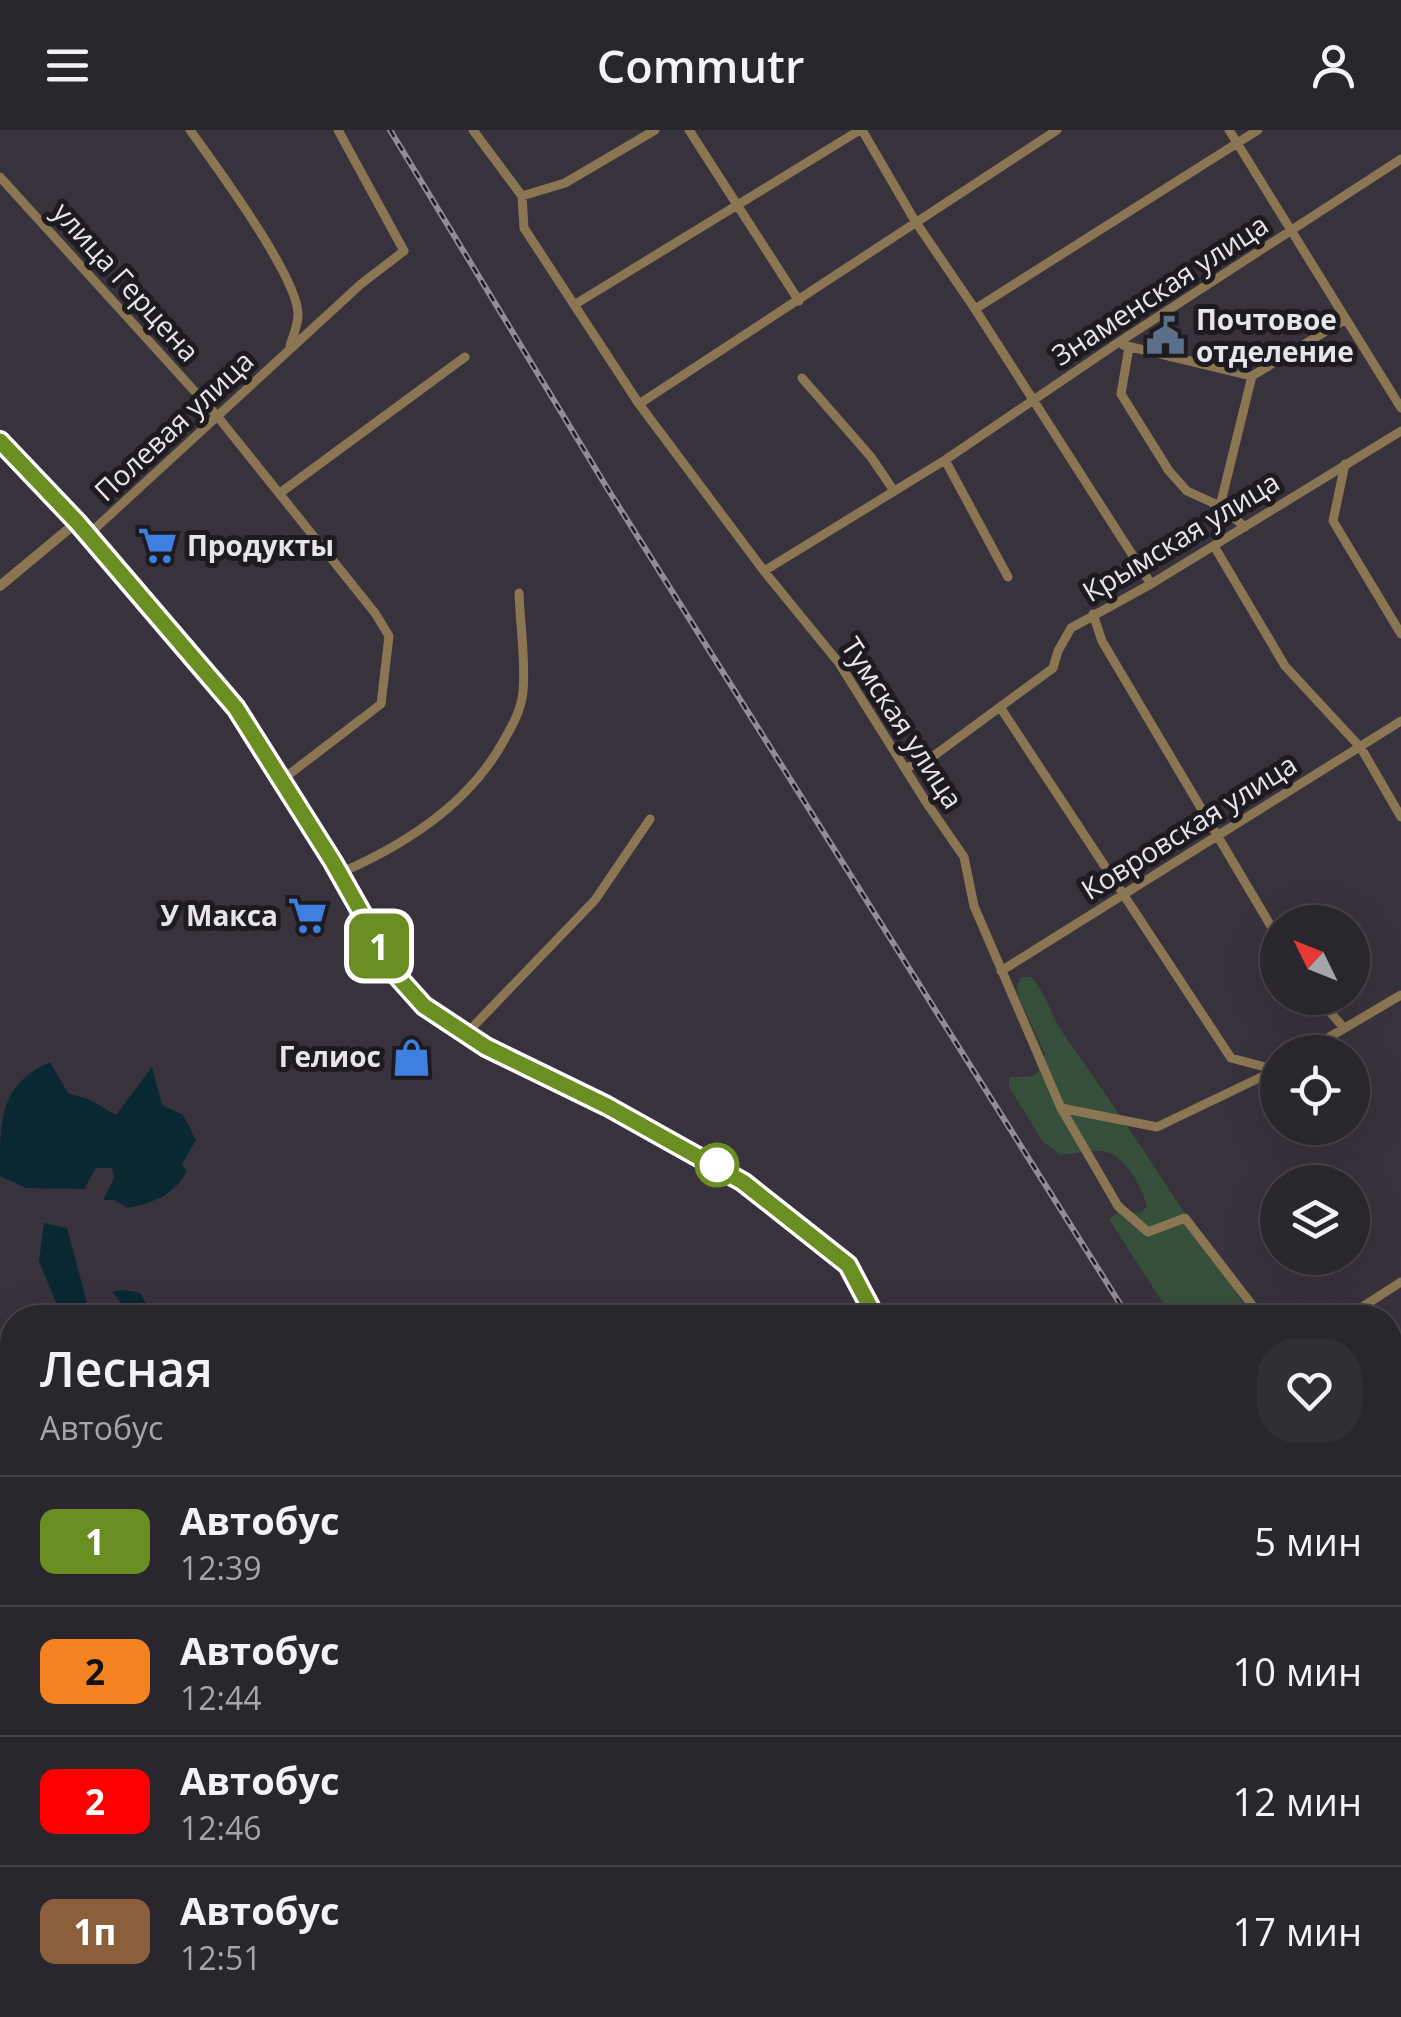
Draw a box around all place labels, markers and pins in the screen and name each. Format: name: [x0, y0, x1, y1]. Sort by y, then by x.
place label: Почтовое отделение: [1196, 300, 1354, 370]
public building icon: Почтовое отделение: [1145, 315, 1187, 357]
supermarket icon: Продукты: [136, 525, 178, 567]
place label: Продукты: [187, 526, 334, 564]
supermarket icon: У Макса: [287, 895, 329, 937]
place label: У Макса: [160, 896, 278, 934]
shop icon: Гелиос: [390, 1036, 432, 1078]
place label: Гелиос: [279, 1037, 381, 1075]
unlabelled marker: [696, 1144, 738, 1186]

